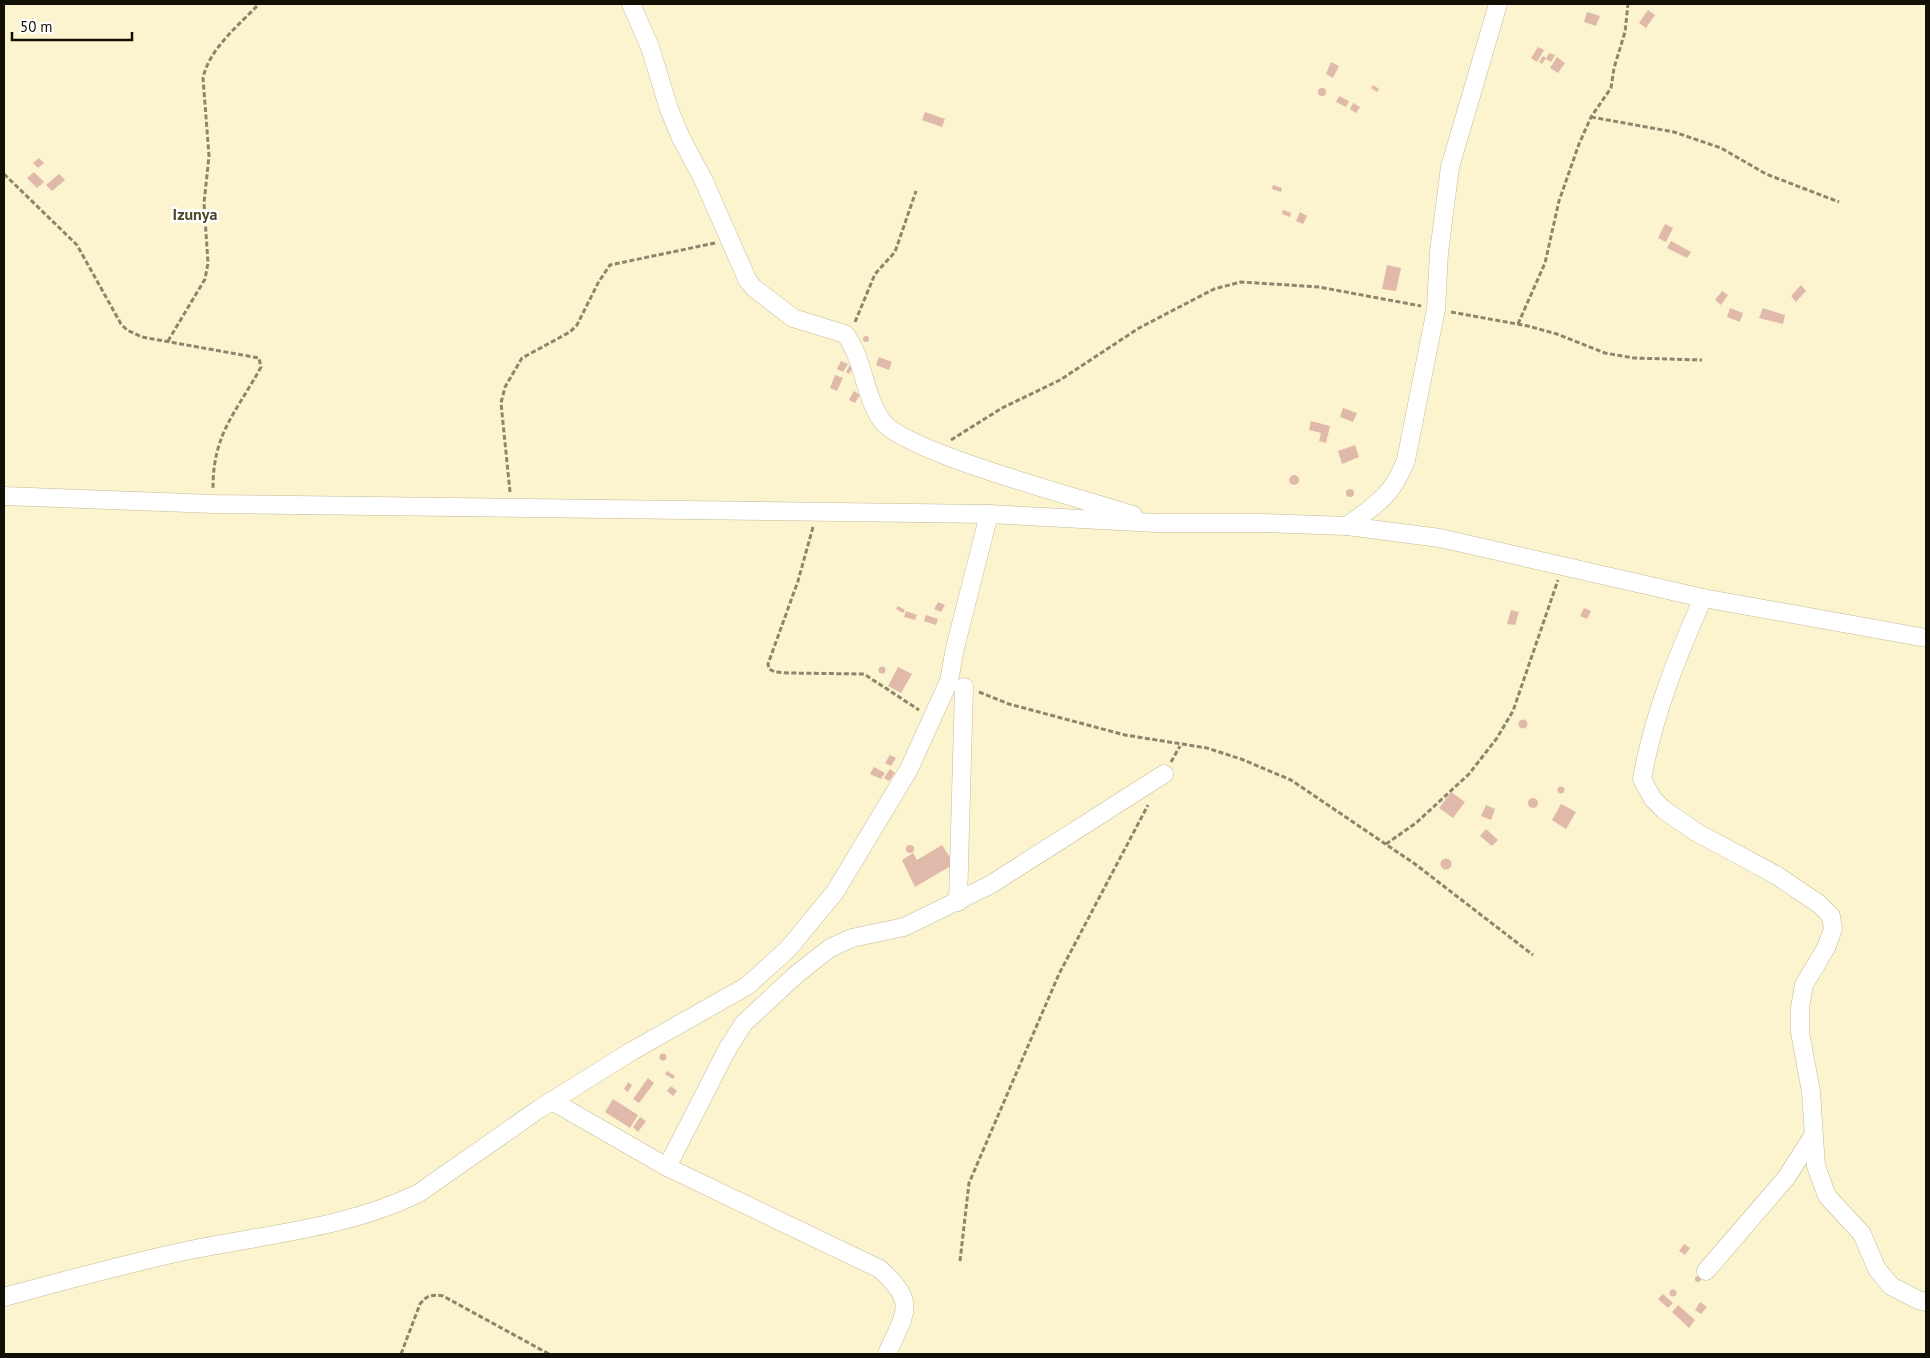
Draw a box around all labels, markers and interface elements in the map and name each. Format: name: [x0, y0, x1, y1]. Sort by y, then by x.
scale bar: [12, 10, 132, 42]
text: 50 m: [20, 17, 53, 36]
district label: Izunya: [173, 204, 217, 224]

